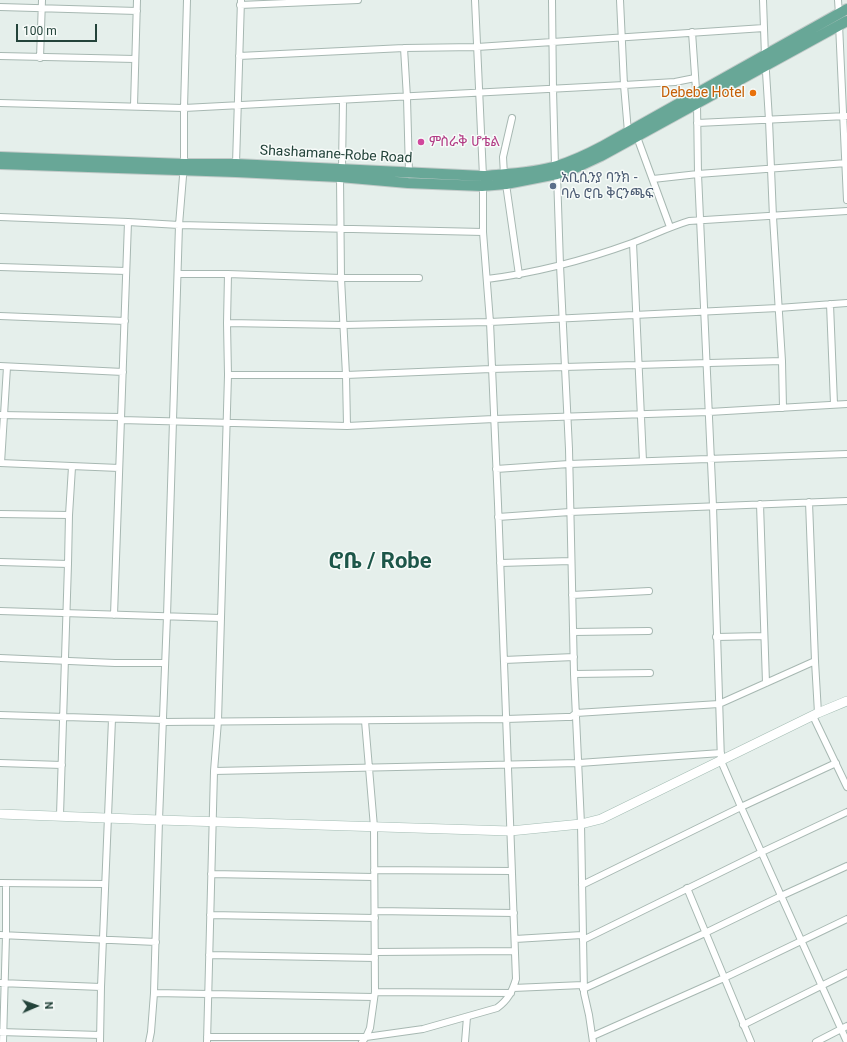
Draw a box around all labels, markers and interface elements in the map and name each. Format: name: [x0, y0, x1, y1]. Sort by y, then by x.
scale bar: [18, 16, 99, 42]
text: 100 m: [23, 24, 57, 38]
place label: Debebe Hotel: [661, 85, 745, 101]
marker: Debebe Hotel: [748, 88, 758, 98]
place label: ምስራቅ ሆቴል: [429, 134, 500, 150]
marker: ምስራቅ ሆቴል: [416, 137, 426, 147]
street label: Shashamane-Robe Road: [259, 143, 413, 167]
place label: አቢሲንያ ባንክ - ባሌ ሮቤ ቅርንጫፍ: [561, 170, 654, 202]
marker: አቢሲንያ ባንክ - ባሌ ሮቤ ቅርንጫፍ: [548, 181, 558, 191]
district label: ሮቤ / Robe: [328, 549, 432, 575]
north arrow: [16, 986, 56, 1026]
text: N: [42, 1001, 55, 1010]

